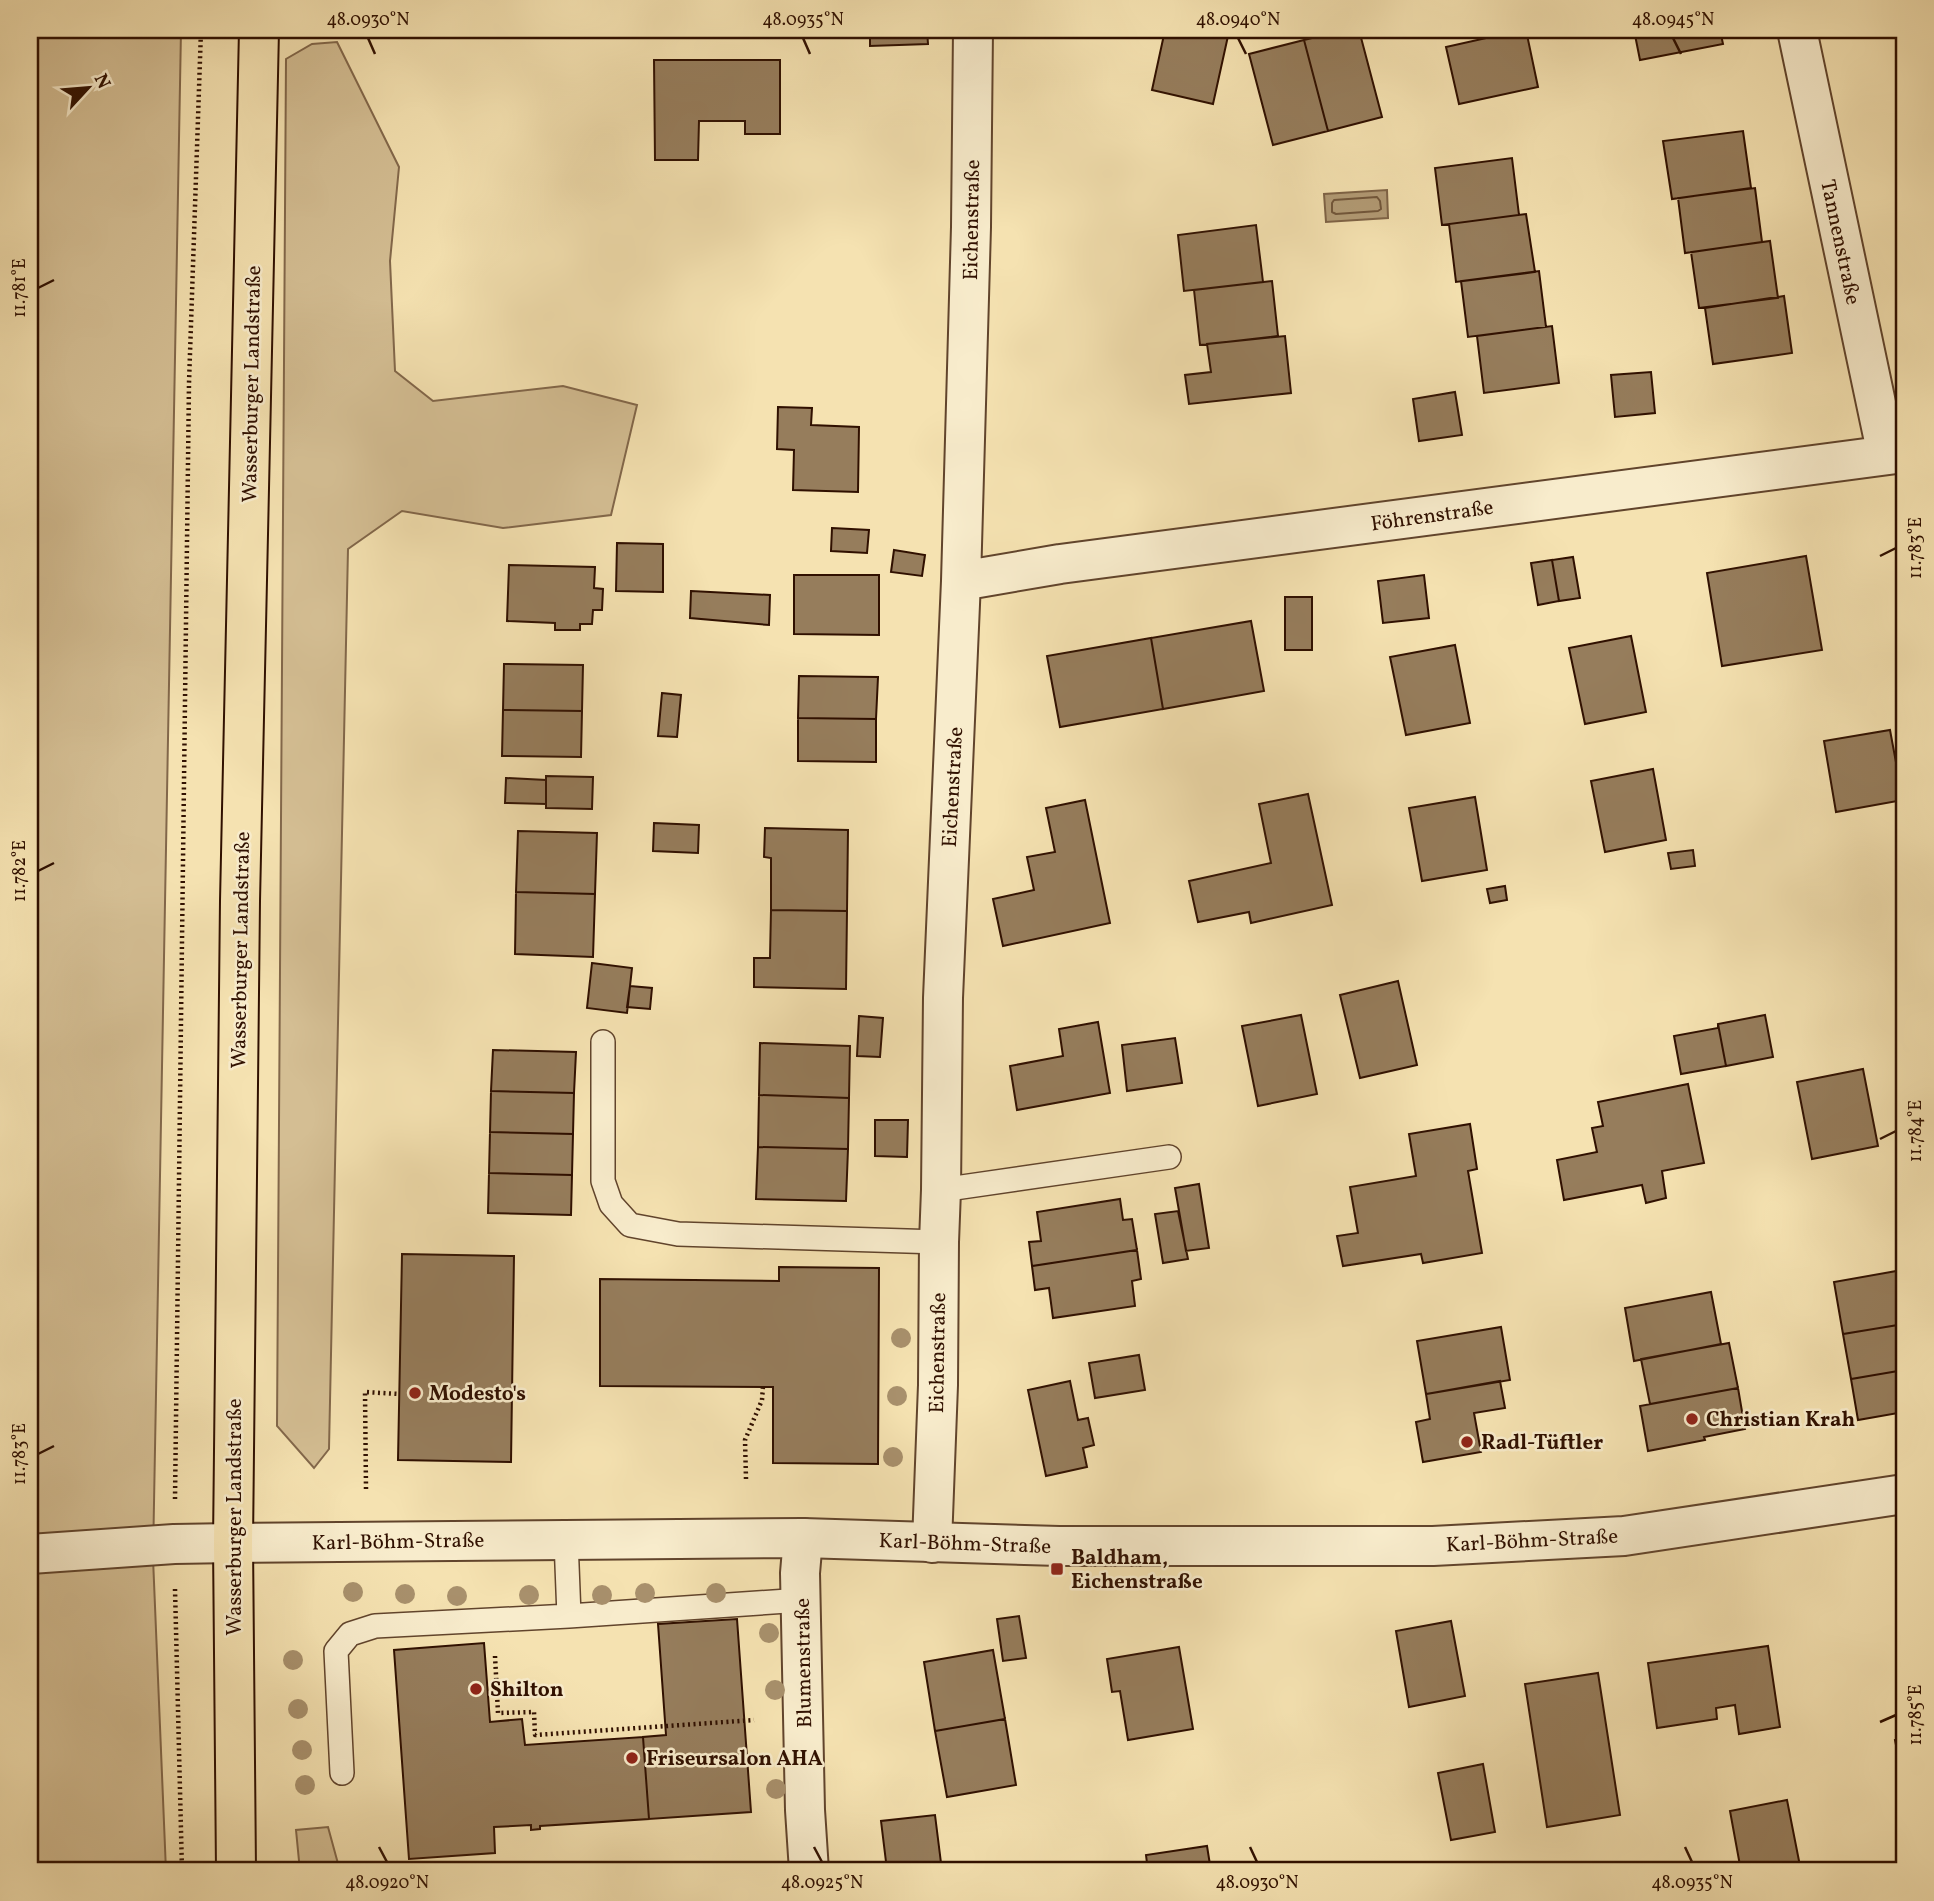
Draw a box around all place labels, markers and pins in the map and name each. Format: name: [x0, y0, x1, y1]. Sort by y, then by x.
place label: Modesto's: [429, 1380, 526, 1409]
marker: Modesto's: [407, 1385, 423, 1401]
place label: Christian Krah: [1706, 1406, 1856, 1435]
marker: Christian Krah: [1684, 1411, 1700, 1427]
place label: Radl-Tüftler: [1481, 1429, 1603, 1458]
marker: Radl-Tüftler: [1459, 1434, 1475, 1450]
place label: Baldham, Eichenstraße: [1071, 1544, 1203, 1597]
marker: Baldham, Eichenstraße: [1049, 1561, 1065, 1577]
place label: Shilton: [490, 1676, 564, 1705]
marker: Shilton: [468, 1681, 484, 1697]
place label: Friseursalon AHA: [646, 1745, 823, 1774]
marker: Friseursalon AHA: [624, 1750, 640, 1766]

